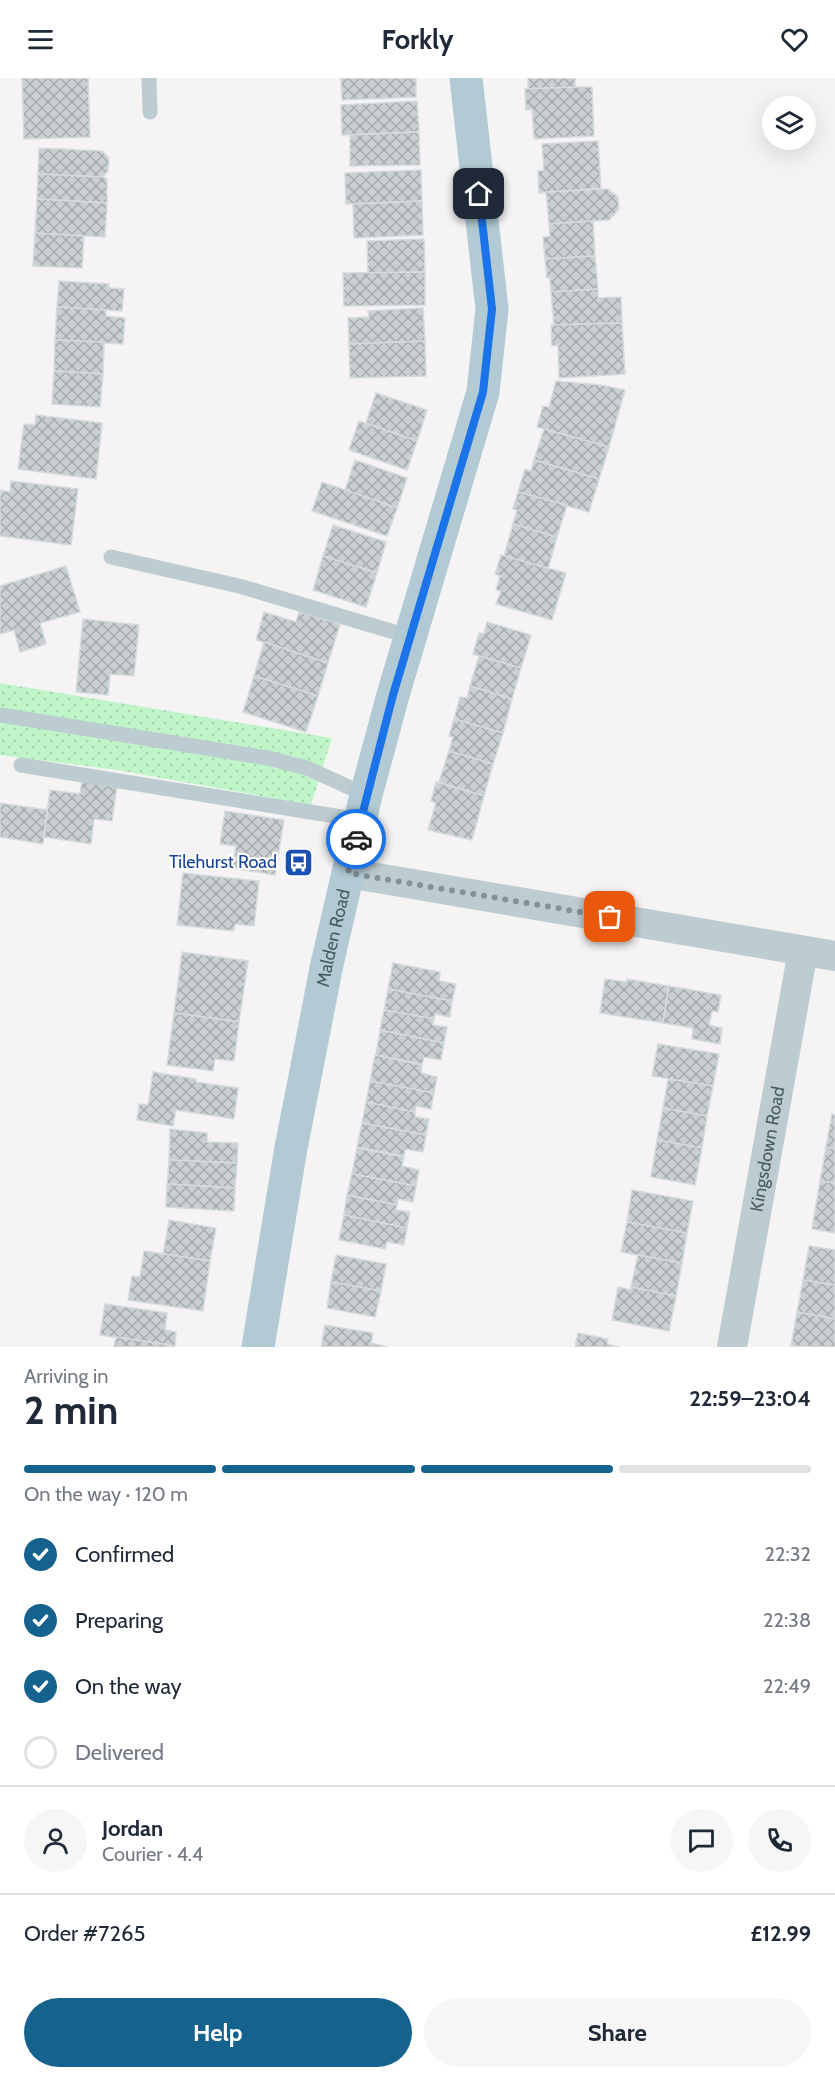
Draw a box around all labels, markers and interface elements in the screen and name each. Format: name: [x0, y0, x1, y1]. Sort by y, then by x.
icon: menu: [24, 23, 57, 56]
text: Forkly: [381, 23, 454, 56]
icon: heart: [778, 23, 811, 56]
map controls: [762, 96, 816, 150]
button: layers: [762, 96, 816, 150]
pin: [453, 168, 504, 219]
icon: home: [462, 177, 495, 210]
courier: [326, 809, 386, 869]
icon: car: [340, 823, 373, 856]
bus stop icon: Tilehurst Road: [282, 846, 314, 878]
place label: Tilehurst Road: [169, 851, 277, 873]
street label: Malden Road: [312, 887, 355, 989]
pin: [584, 891, 635, 942]
icon: bag: [593, 900, 626, 933]
street label: Kingsdown Road: [745, 1085, 790, 1214]
text: Arriving in: [24, 1364, 108, 1388]
text: 22:59–23:04: [689, 1385, 811, 1412]
text: 2 min: [24, 1386, 118, 1434]
text: On the way · 120 m: [24, 1482, 188, 1506]
icon: check: [24, 1538, 57, 1571]
text: Confirmed: [75, 1541, 174, 1568]
text: 22:32: [765, 1542, 811, 1566]
icon: check: [24, 1604, 57, 1637]
text: Preparing: [75, 1607, 163, 1634]
text: 22:38: [763, 1608, 811, 1632]
icon: check: [24, 1670, 57, 1703]
text: On the way: [75, 1673, 182, 1700]
text: 22:49: [763, 1674, 811, 1698]
text: Delivered: [75, 1739, 164, 1766]
button: person: [24, 1809, 87, 1872]
button: chat: [670, 1809, 733, 1872]
button: phone: [748, 1809, 811, 1872]
text: Jordan: [102, 1815, 163, 1842]
text: Courier · 4.4: [102, 1842, 203, 1866]
text: Order #7265: [24, 1920, 145, 1947]
text: £12.99: [751, 1920, 811, 1947]
button: Help: [24, 1998, 412, 2067]
button: Share: [424, 1998, 811, 2067]

